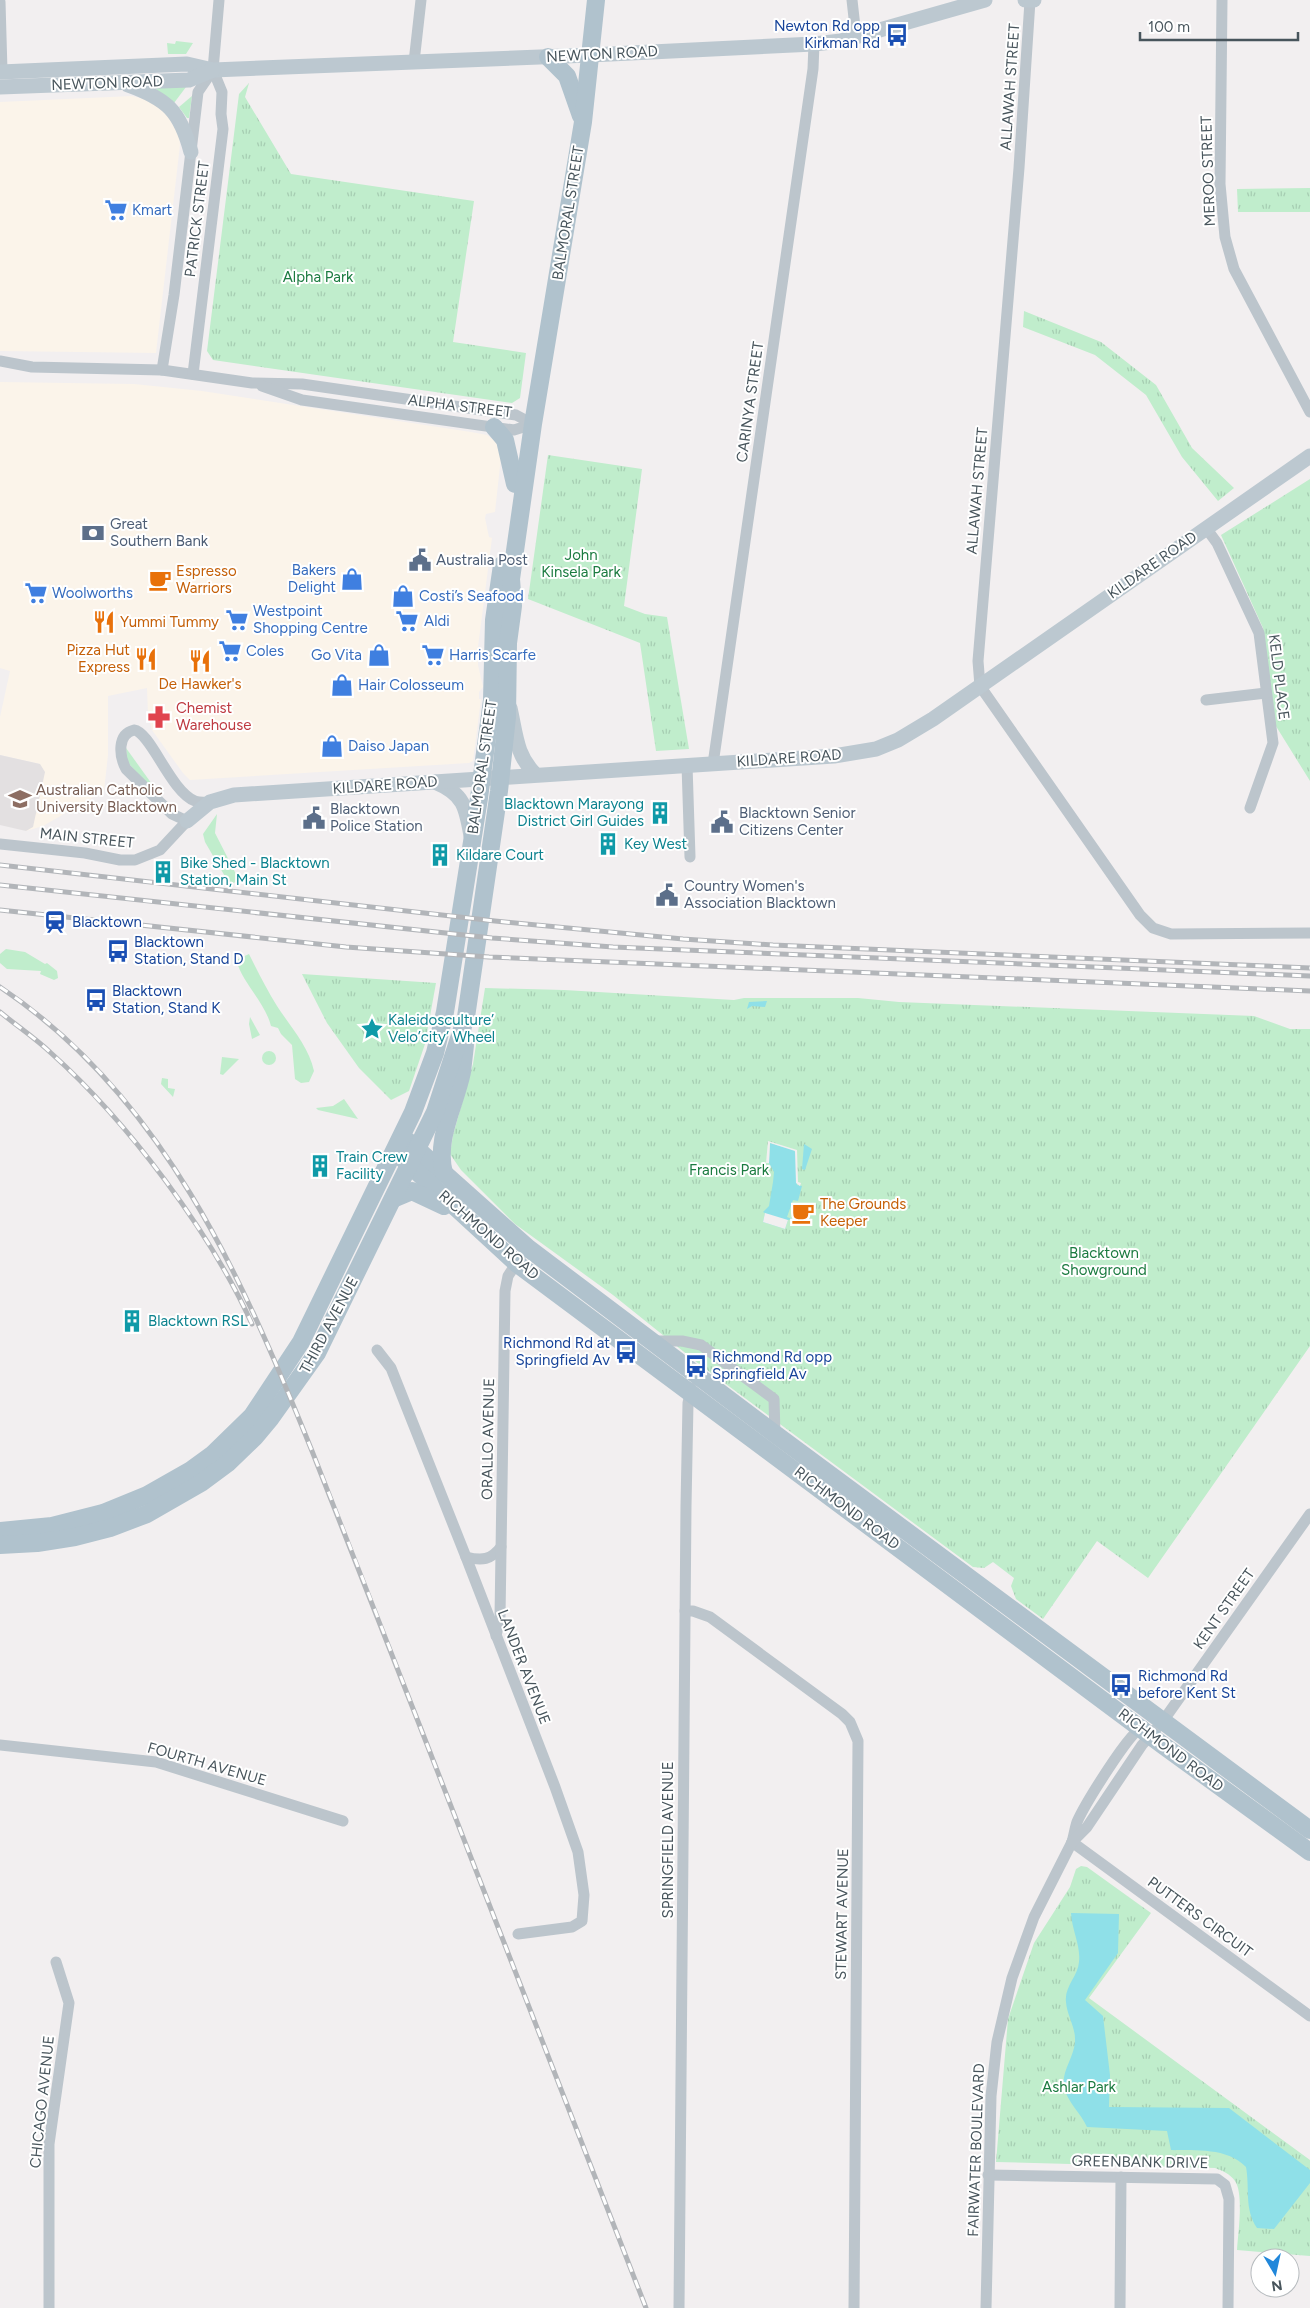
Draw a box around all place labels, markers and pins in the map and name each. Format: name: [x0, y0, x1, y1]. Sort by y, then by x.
place label: Newton Rd opp Kirkman Rd: [774, 17, 880, 52]
bus stop icon: Newton Rd opp Kirkman Rd: [884, 22, 910, 48]
supermarket icon: Kmart: [103, 197, 129, 223]
place label: Kmart: [132, 201, 173, 219]
place label: Great Southern Bank: [110, 515, 209, 550]
bank icon: Great Southern Bank: [80, 520, 106, 546]
public building icon: Australia Post: [407, 547, 433, 573]
place label: Australia Post: [436, 551, 528, 569]
place label: Bakers Delight: [288, 561, 336, 596]
place label: Espresso Warriors: [176, 562, 237, 597]
shop icon: Bakers Delight: [339, 566, 365, 592]
cafe icon: Espresso Warriors: [147, 567, 173, 593]
supermarket icon: Woolworths: [23, 580, 49, 606]
shop icon: Costi’s Seafood: [390, 583, 416, 609]
place label: Woolworths: [52, 584, 133, 602]
place label: Costi’s Seafood: [419, 587, 524, 605]
place label: Westpoint Shopping Centre: [253, 602, 368, 637]
supermarket icon: Westpoint Shopping Centre: [224, 607, 250, 633]
supermarket icon: Aldi: [394, 608, 420, 634]
restaurant icon: Yummi Tummy: [91, 609, 117, 635]
place label: Aldi: [424, 612, 450, 630]
place label: Yummi Tummy: [120, 613, 219, 631]
supermarket icon: Coles: [217, 638, 243, 664]
place label: Pizza Hut Express: [66, 641, 130, 676]
place label: Coles: [246, 642, 284, 660]
shop icon: Go Vita: [366, 642, 392, 668]
supermarket icon: Harris Scarfe: [420, 642, 446, 668]
restaurant icon: Pizza Hut Express: [133, 646, 159, 672]
place label: Go Vita: [311, 646, 362, 664]
place label: Harris Scarfe: [449, 646, 536, 664]
restaurant icon: De Hawker's: [187, 648, 213, 674]
shop icon: Hair Colosseum: [329, 672, 355, 698]
place label: De Hawker's: [158, 675, 242, 693]
place label: Hair Colosseum: [358, 676, 464, 694]
place label: Chemist Warehouse: [176, 699, 251, 734]
pharmacy icon: Chemist Warehouse: [146, 704, 172, 730]
shop icon: Daiso Japan: [319, 733, 345, 759]
place label: Daiso Japan: [348, 737, 429, 755]
place label: Australian Catholic University Blacktown: [36, 781, 177, 816]
school or university icon: Australian Catholic University Blacktown: [7, 786, 33, 812]
place label: Blacktown Marayong District Girl Guides: [504, 795, 644, 830]
place label: Blacktown Police Station: [330, 800, 423, 835]
building icon: Blacktown Marayong District Girl Guides: [647, 800, 673, 826]
place label: Blacktown Senior Citizens Center: [739, 804, 856, 839]
public building icon: Blacktown Police Station: [301, 805, 327, 831]
public building icon: Blacktown Senior Citizens Center: [709, 809, 735, 835]
building icon: Key West: [595, 831, 621, 857]
place label: Key West: [624, 835, 688, 853]
building icon: Kildare Court: [427, 842, 453, 868]
place label: Kildare Court: [456, 846, 544, 864]
place label: Bike Shed - Blacktown Station, Main St: [180, 854, 330, 889]
building icon: Bike Shed - Blacktown Station, Main St: [150, 859, 176, 885]
place label: Country Women's Association Blacktown: [684, 877, 836, 912]
public building icon: Country Women's Association Blacktown: [654, 882, 680, 908]
station icon: Blacktown: [42, 909, 68, 935]
place label: Blacktown: [72, 913, 142, 931]
place label: Blacktown Station, Stand D: [134, 933, 244, 968]
bus stop icon: Blacktown Station, Stand D: [105, 938, 131, 964]
place label: Blacktown Station, Stand K: [112, 982, 221, 1017]
bus stop icon: Blacktown Station, Stand K: [83, 987, 109, 1013]
place label: Kaleidosculture’ Velo’city’ Wheel: [388, 1011, 495, 1046]
place icon: Kaleidosculture’ Velo’city’ Wheel: [359, 1016, 385, 1042]
place label: Train Crew Facility: [336, 1148, 408, 1183]
building icon: Train Crew Facility: [307, 1153, 333, 1179]
place label: The Grounds Keeper: [820, 1195, 906, 1230]
cafe icon: The Grounds Keeper: [790, 1200, 816, 1226]
building icon: Blacktown RSL: [119, 1308, 145, 1334]
place label: Blacktown RSL: [148, 1312, 248, 1330]
place label: Richmond Rd at Springfield Av: [503, 1334, 610, 1369]
bus stop icon: Richmond Rd at Springfield Av: [613, 1339, 639, 1365]
place label: Richmond Rd opp Springfield Av: [712, 1348, 832, 1383]
bus stop icon: Richmond Rd opp Springfield Av: [683, 1353, 709, 1379]
place label: Richmond Rd before Kent St: [1138, 1667, 1236, 1702]
bus stop icon: Richmond Rd before Kent St: [1108, 1672, 1134, 1698]

